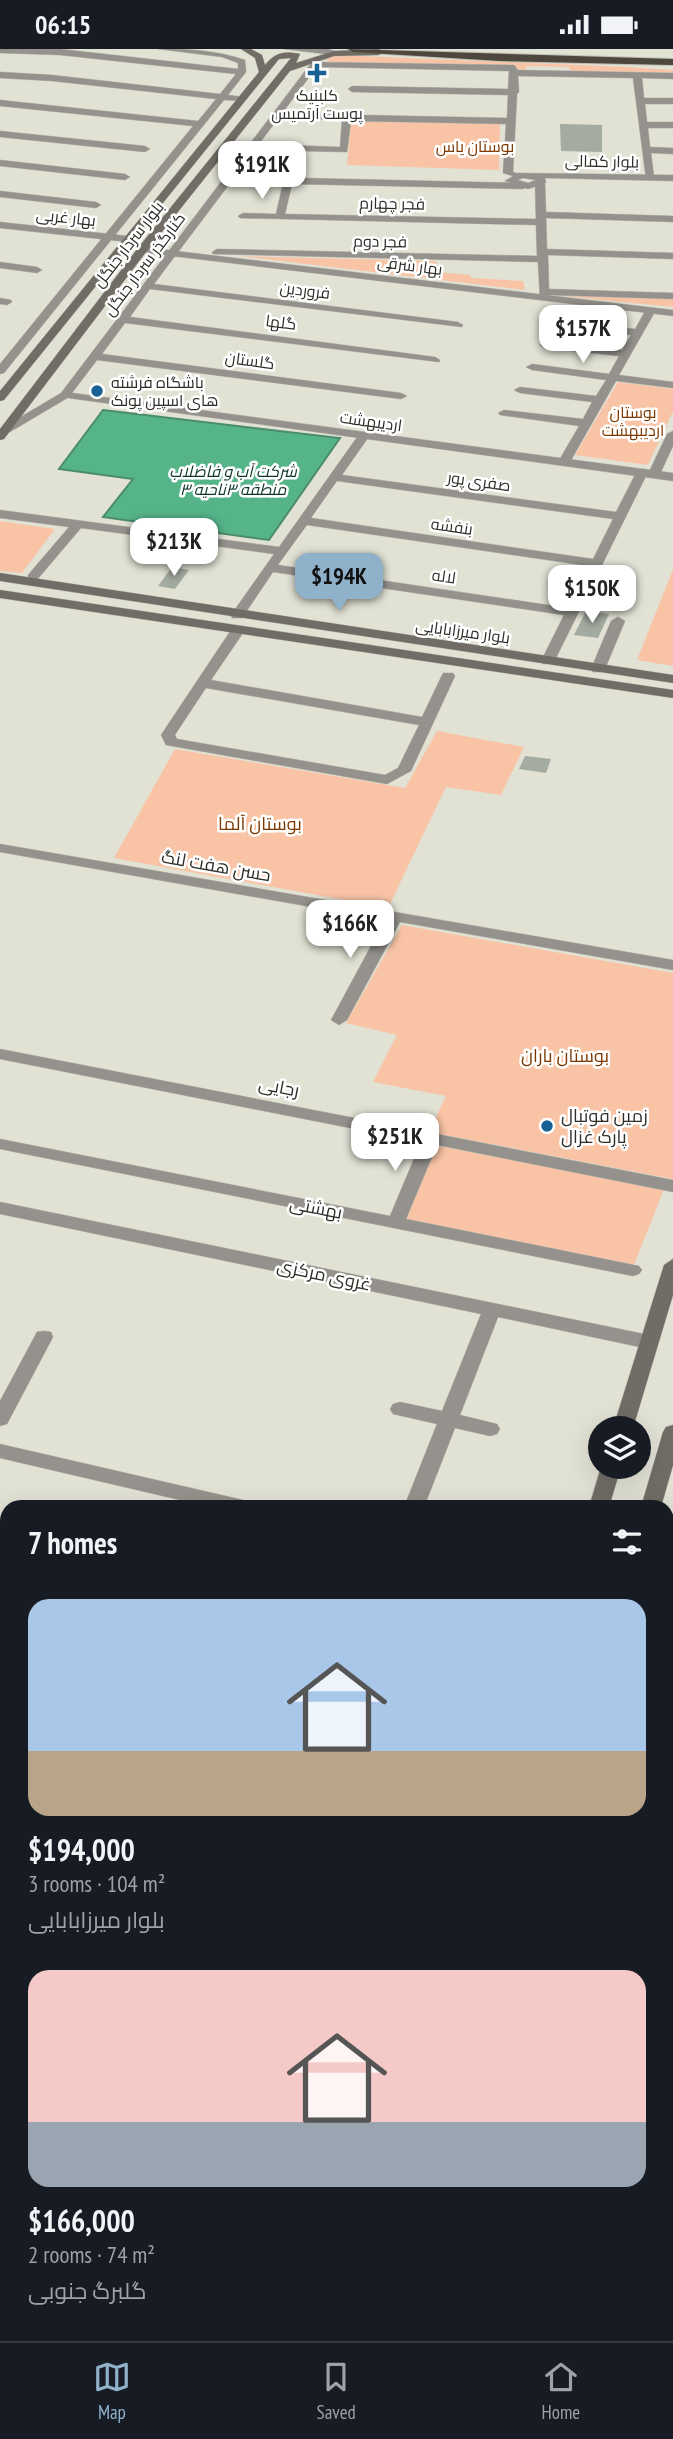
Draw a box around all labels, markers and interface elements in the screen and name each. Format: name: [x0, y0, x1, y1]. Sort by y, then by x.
text: 06:15: [35, 8, 91, 41]
marker: کلینیک پوست آرتمیس: [307, 63, 327, 83]
place label: کلینیک پوست آرتمیس: [271, 85, 363, 125]
park label: بوستان یاس: [436, 136, 514, 157]
pin: $191K: [213, 141, 311, 201]
text: $191K: [234, 149, 290, 178]
street label: بلوار کمالی: [565, 150, 639, 173]
street label: فجر چهارم: [359, 192, 425, 216]
street label: بلوار سردار جنگل: [88, 197, 169, 292]
street label: بهار غربی: [35, 204, 97, 231]
street label: کنارگذر سردار جنگل: [99, 208, 190, 320]
street label: فجر دوم: [353, 231, 407, 253]
street label: بهار شرقی: [376, 251, 444, 280]
street label: فروردین: [279, 277, 331, 304]
pin: $157K: [534, 305, 632, 365]
street label: گلها: [264, 310, 298, 335]
text: $157K: [555, 313, 611, 342]
street label: گلستان: [224, 347, 276, 374]
place label: باشگاه فرشته های اسپین پونک: [111, 372, 219, 412]
marker: باشگاه فرشته های اسپین پونک: [89, 383, 105, 399]
park label: بوستان اردیبهشت: [602, 402, 664, 441]
street label: اردیبهشت: [338, 407, 403, 436]
water label: شرکت آب و فاضلاب منطقه ۳ناحیه ۳: [169, 461, 298, 499]
street label: صفری پور: [445, 467, 512, 497]
street label: بنفشه: [430, 513, 474, 539]
pin: $213K: [125, 519, 223, 578]
text: $213K: [146, 526, 202, 555]
pin: $194K: [290, 553, 388, 613]
text: $194K: [311, 561, 367, 590]
street label: لاله: [431, 564, 457, 588]
pin: $150K: [543, 565, 641, 625]
text: $150K: [564, 573, 620, 602]
street label: بلوار میرزابابایی: [414, 614, 511, 649]
park label: بوستان آلما: [218, 812, 302, 835]
street label: حسن هفت لنگ: [160, 845, 273, 886]
pin: $166K: [301, 901, 399, 960]
text: $166K: [322, 908, 378, 937]
park label: بوستان باران: [521, 1044, 609, 1067]
street label: رجایی: [257, 1071, 301, 1102]
place label: زمین فوتبال پارک غزال: [561, 1104, 648, 1149]
pin: $251K: [346, 1113, 444, 1173]
marker: زمین فوتبال پارک غزال: [539, 1118, 555, 1134]
text: $251K: [367, 1121, 423, 1150]
street label: بهشتی: [288, 1191, 344, 1224]
street label: غروی مرکزی: [275, 1253, 373, 1296]
map controls: [588, 1416, 651, 1479]
button: layers: [588, 1416, 651, 1479]
text: 7 homes: [28, 1523, 117, 1562]
icon: filters: [608, 1523, 646, 1561]
icon: home: [274, 1644, 400, 1770]
text: $194,000: [28, 1830, 135, 1869]
text: 3 rooms · 104 m²: [28, 1869, 165, 1898]
text: بلوار میرزابابایی: [28, 1905, 165, 1934]
icon: home: [274, 2015, 400, 2141]
text: $166,000: [28, 2201, 135, 2240]
text: 2 rooms · 74 m²: [28, 2240, 155, 2269]
text: گلبرگ جنوبی: [28, 2276, 146, 2305]
tab: Map: [93, 2358, 131, 2424]
tab: Saved: [317, 2358, 356, 2424]
tab: Home: [542, 2358, 580, 2424]

